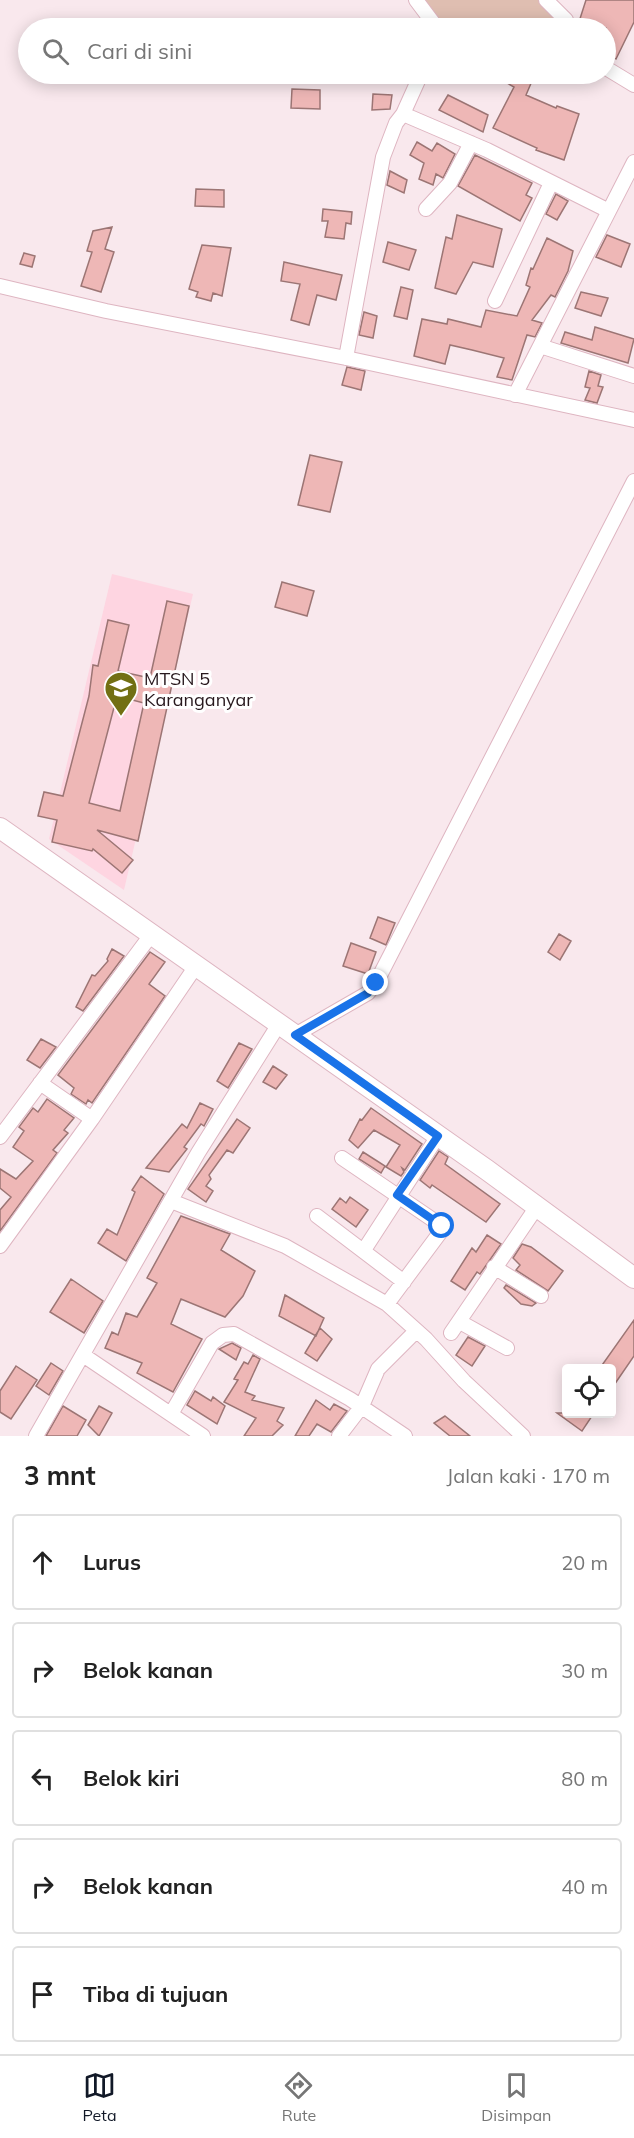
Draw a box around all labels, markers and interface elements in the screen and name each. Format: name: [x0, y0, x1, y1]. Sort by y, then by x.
search box: [18, 18, 616, 84]
icon: search: [39, 35, 72, 68]
text: Cari di sini: [87, 37, 192, 65]
place label: MTSN 5 Karanganyar: [144, 667, 253, 711]
school or university icon: MTSN 5 Karanganyar: [103, 670, 139, 717]
route end: [362, 969, 388, 995]
route start: [428, 1212, 454, 1238]
map controls: [562, 1364, 616, 1418]
button: locate: [562, 1364, 616, 1418]
text: 3 mnt: [24, 1459, 96, 1492]
text: Jalan kaki · 170 m: [447, 1463, 610, 1488]
icon: ahead: [26, 1546, 59, 1579]
text: Lurus: [83, 1548, 141, 1576]
text: 20 m: [561, 1550, 608, 1575]
icon: right: [26, 1654, 59, 1687]
text: Belok kanan: [83, 1656, 213, 1684]
text: 30 m: [561, 1658, 608, 1683]
icon: left: [26, 1762, 59, 1795]
text: Belok kiri: [83, 1764, 179, 1792]
text: 80 m: [561, 1766, 608, 1791]
icon: right: [26, 1870, 59, 1903]
text: Belok kanan: [83, 1872, 213, 1900]
text: 40 m: [561, 1874, 608, 1899]
icon: arrive: [26, 1978, 59, 2011]
text: Tiba di tujuan: [83, 1980, 228, 2008]
tab: Peta: [83, 2069, 117, 2125]
tab: Rute: [282, 2069, 316, 2125]
tab: Disimpan: [481, 2069, 551, 2125]

